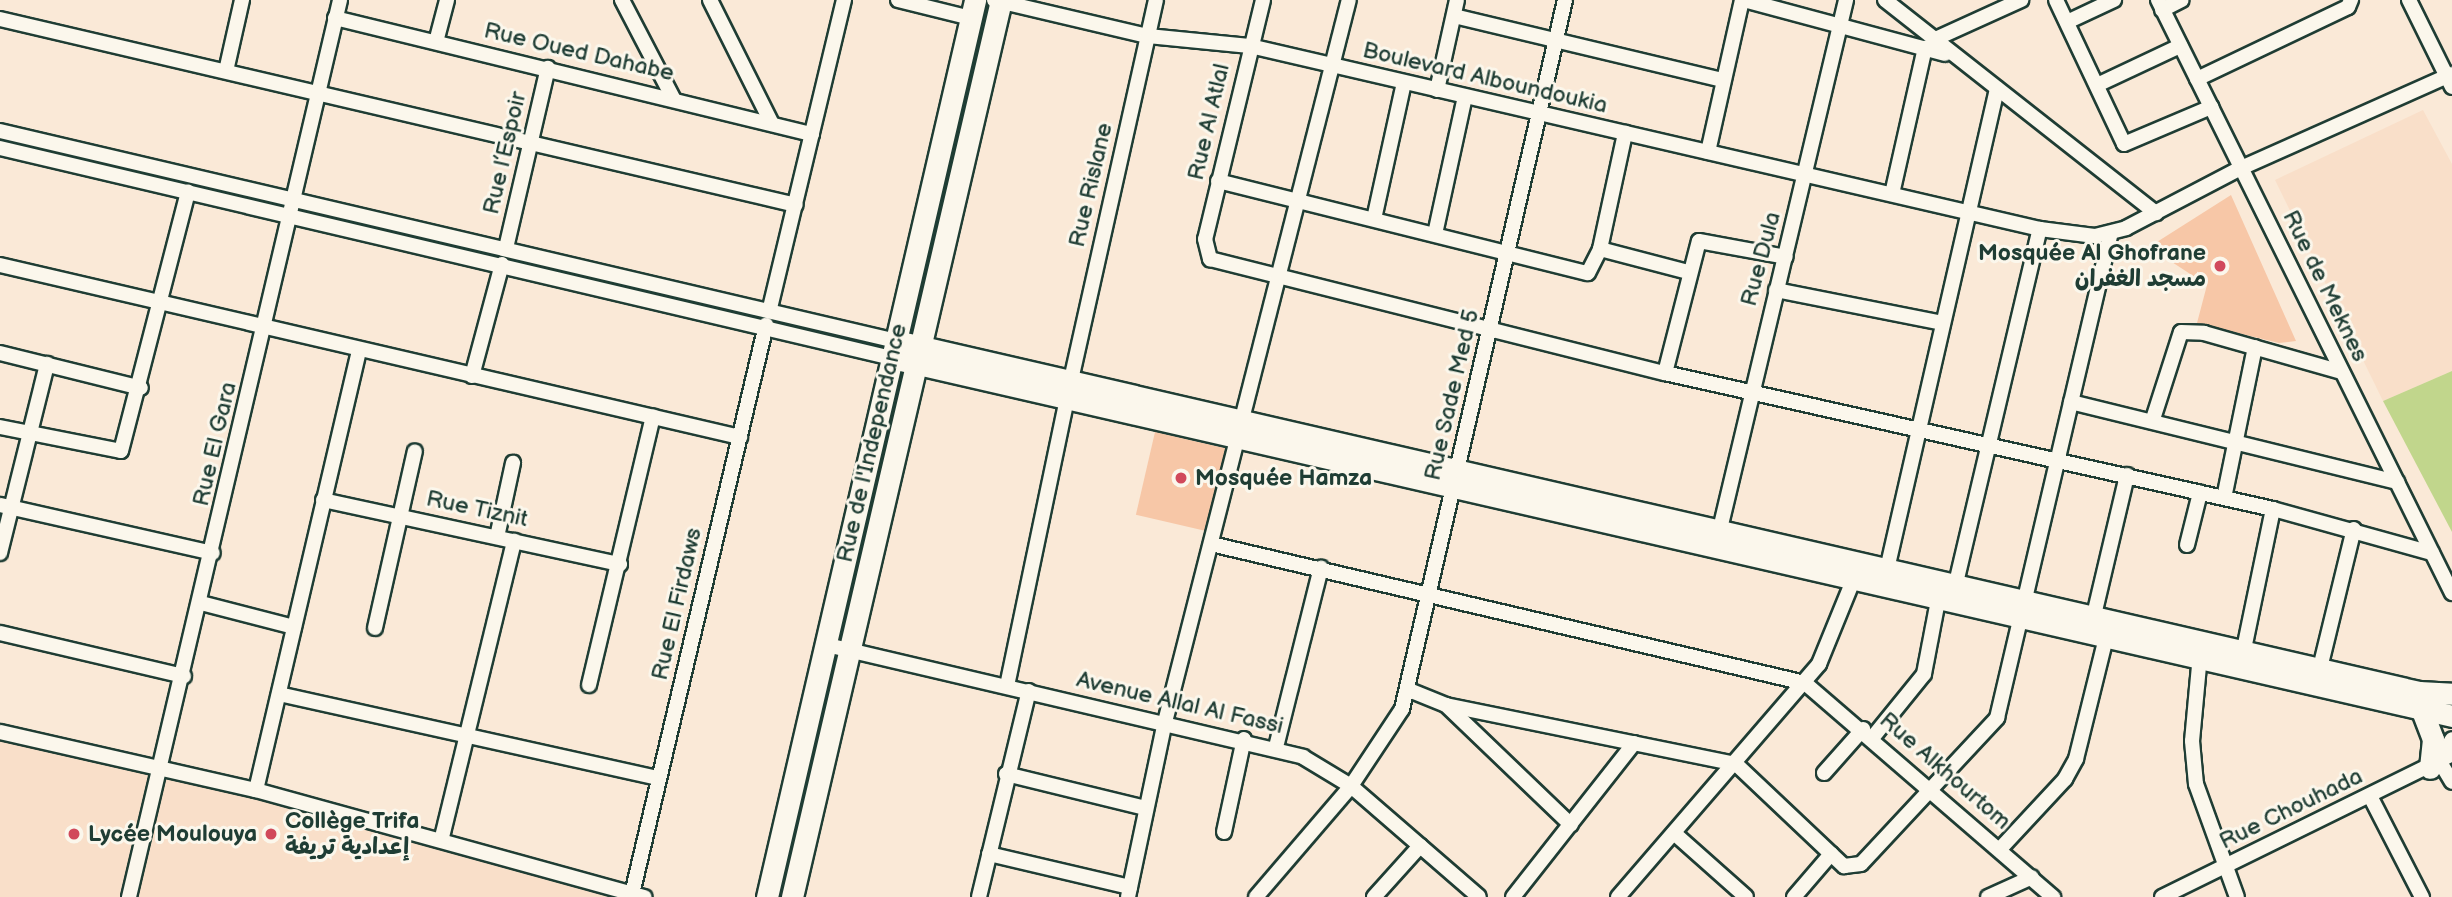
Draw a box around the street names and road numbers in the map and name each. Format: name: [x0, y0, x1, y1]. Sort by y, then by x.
street label: Rue Oued Dahabe: [481, 17, 677, 87]
street label: Boulevard Alboundoukia: [1360, 36, 1610, 120]
street label: Rue Al Atlal: [1182, 61, 1236, 183]
street label: Rue l’Espoir: [477, 89, 533, 217]
street label: Rue Rislane: [1063, 120, 1119, 250]
street label: Rue de Meknes: [2276, 206, 2374, 366]
street label: Rue Dula: [1735, 209, 1787, 309]
street label: Rue Sade Med 5: [1419, 307, 1485, 483]
street label: Rue de l'Independance: [831, 321, 913, 565]
street label: Rue El Gara: [187, 379, 243, 509]
street label: Rue Tiznit: [423, 485, 531, 533]
street label: Rue El Firdaws: [646, 525, 708, 683]
street label: Avenue Allal Al Fassi: [1074, 666, 1286, 740]
street label: Rue Alkhourtom: [1874, 707, 2016, 835]
street label: Rue Chouhada: [2215, 762, 2367, 856]

